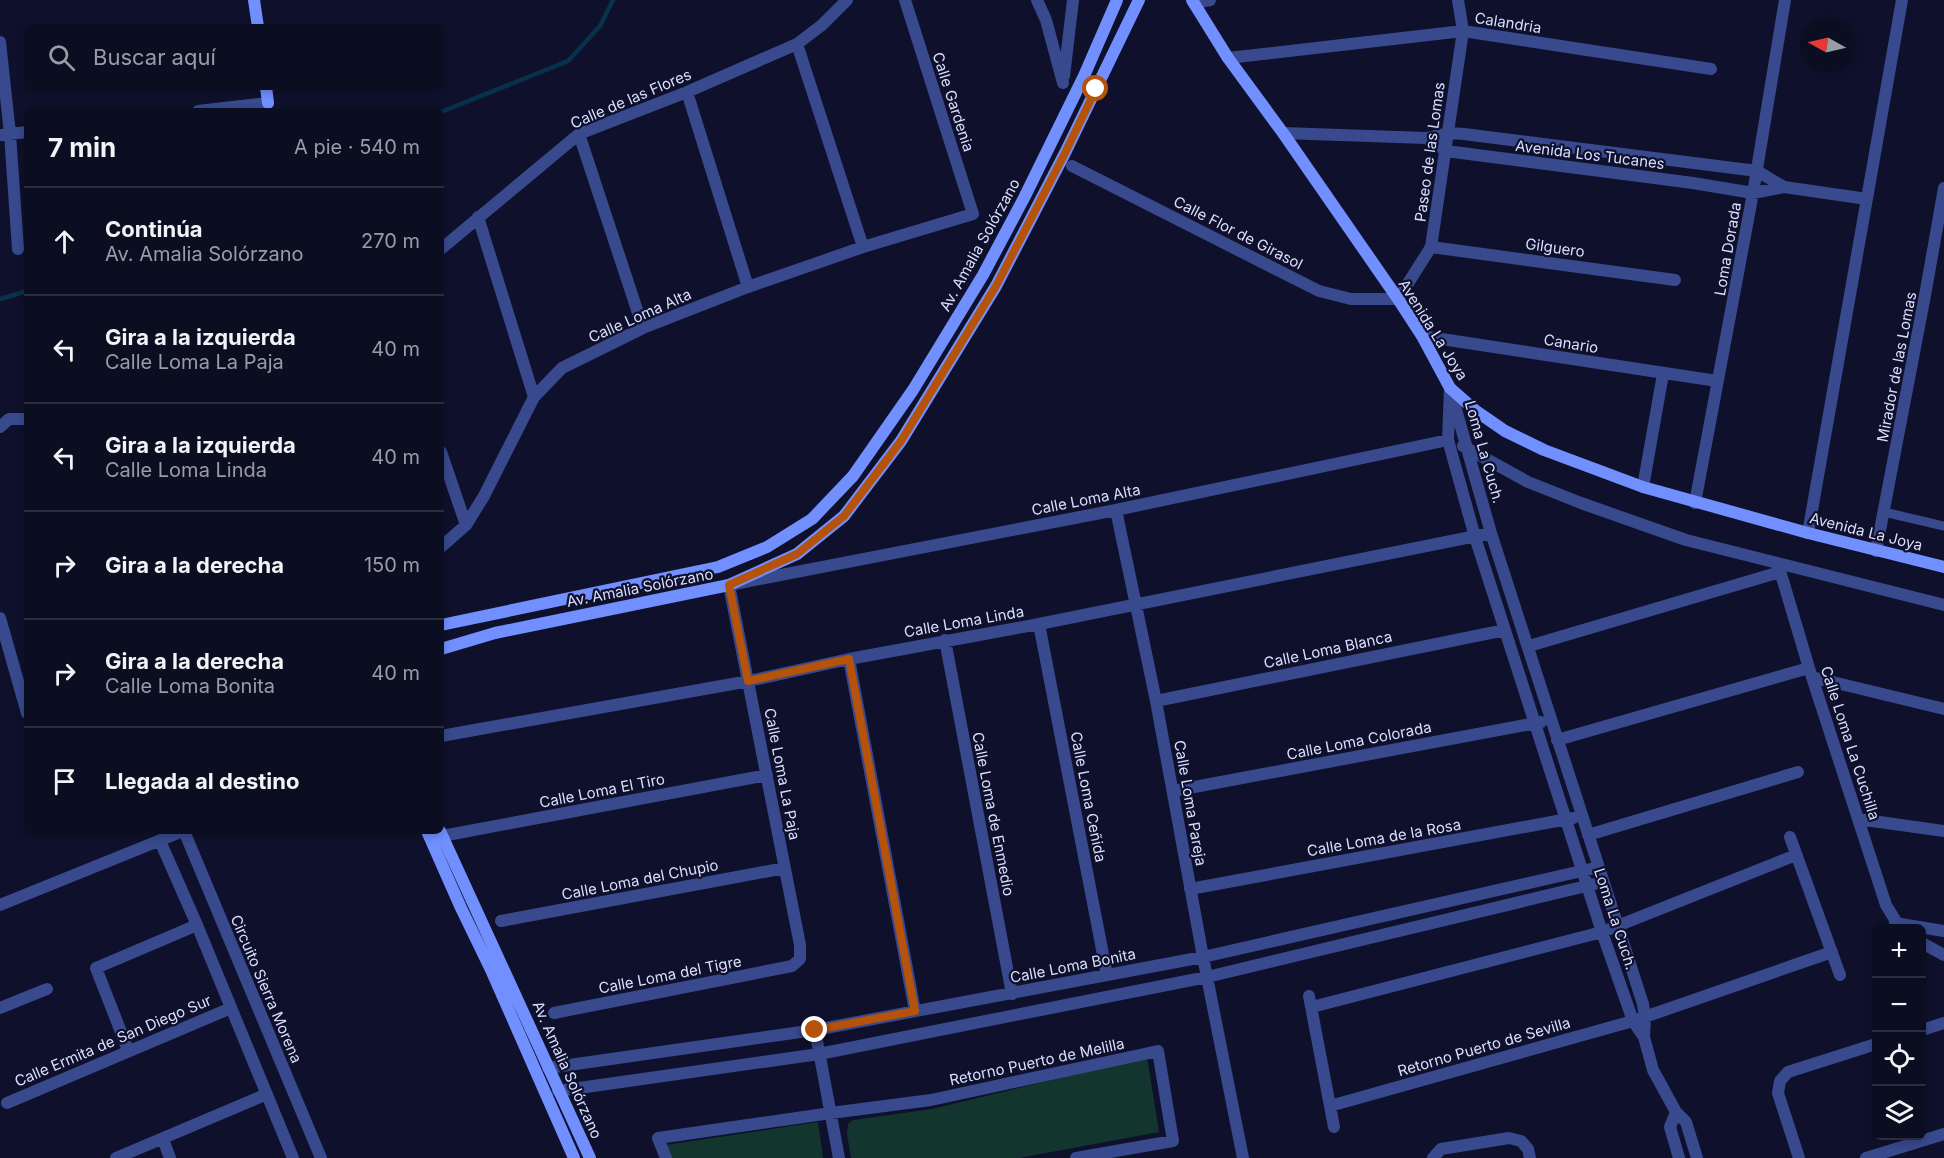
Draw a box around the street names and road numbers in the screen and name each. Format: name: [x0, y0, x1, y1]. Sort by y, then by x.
street label: Calandria: [1473, 8, 1543, 37]
street label: Calle Gardenia: [928, 50, 978, 154]
street label: Calle de las Flores: [567, 64, 694, 133]
street label: Paseo de las Lomas: [1410, 81, 1449, 223]
street label: Avenida Los Tucanes: [1514, 136, 1666, 173]
street label: Av. Amalia Solórzano: [935, 175, 1024, 314]
street label: Calle Flor de Girasol: [1170, 192, 1306, 273]
street label: Loma Dorada: [1710, 201, 1745, 297]
street label: Gilguero: [1524, 234, 1586, 261]
street label: Avenida La Joya: [1395, 276, 1472, 384]
street label: Calle Loma Alta: [585, 284, 694, 347]
street label: Mirador de las Lomas: [1873, 290, 1920, 444]
street label: Canario: [1542, 330, 1600, 357]
street label: Loma La Cuch.: [1461, 398, 1508, 505]
street label: Calle Loma Alta: [1030, 480, 1142, 519]
street label: Avenida La Joya: [1808, 508, 1925, 555]
street label: Av. Amalia Solórzano: [565, 564, 715, 611]
street label: Calle Loma Linda: [902, 602, 1025, 641]
street label: Calle Loma Blanca: [1262, 627, 1394, 672]
street label: Calle Loma La Cuchilla: [1817, 664, 1884, 822]
street label: Calle Loma La Paja: [760, 706, 805, 842]
street label: Calle Loma Colorada: [1285, 717, 1433, 764]
street label: Calle Loma de Enmedio: [968, 730, 1019, 897]
street label: Calle Loma Ceñida: [1067, 730, 1110, 864]
street label: Calle Loma Pareja: [1170, 739, 1211, 867]
street label: Calle Loma El Tiro: [538, 769, 666, 812]
street label: Calle Loma de la Rosa: [1305, 815, 1462, 860]
street label: Calle Loma del Chupio: [560, 855, 720, 904]
street label: Loma La Cuch.: [1590, 866, 1641, 972]
street label: Circuito Sierra Morena: [227, 912, 306, 1066]
street label: Calle Loma Bonita: [1008, 944, 1137, 987]
street label: Calle Loma del Tigre: [597, 951, 743, 998]
street label: Calle Ermita de San Diego Sur: [12, 990, 214, 1091]
street label: Av. Amalia Solórzano: [528, 998, 606, 1142]
street label: Retorno Puerto de Sevilla: [1395, 1013, 1572, 1080]
street label: Retorno Puerto de Melilla: [948, 1034, 1126, 1089]

